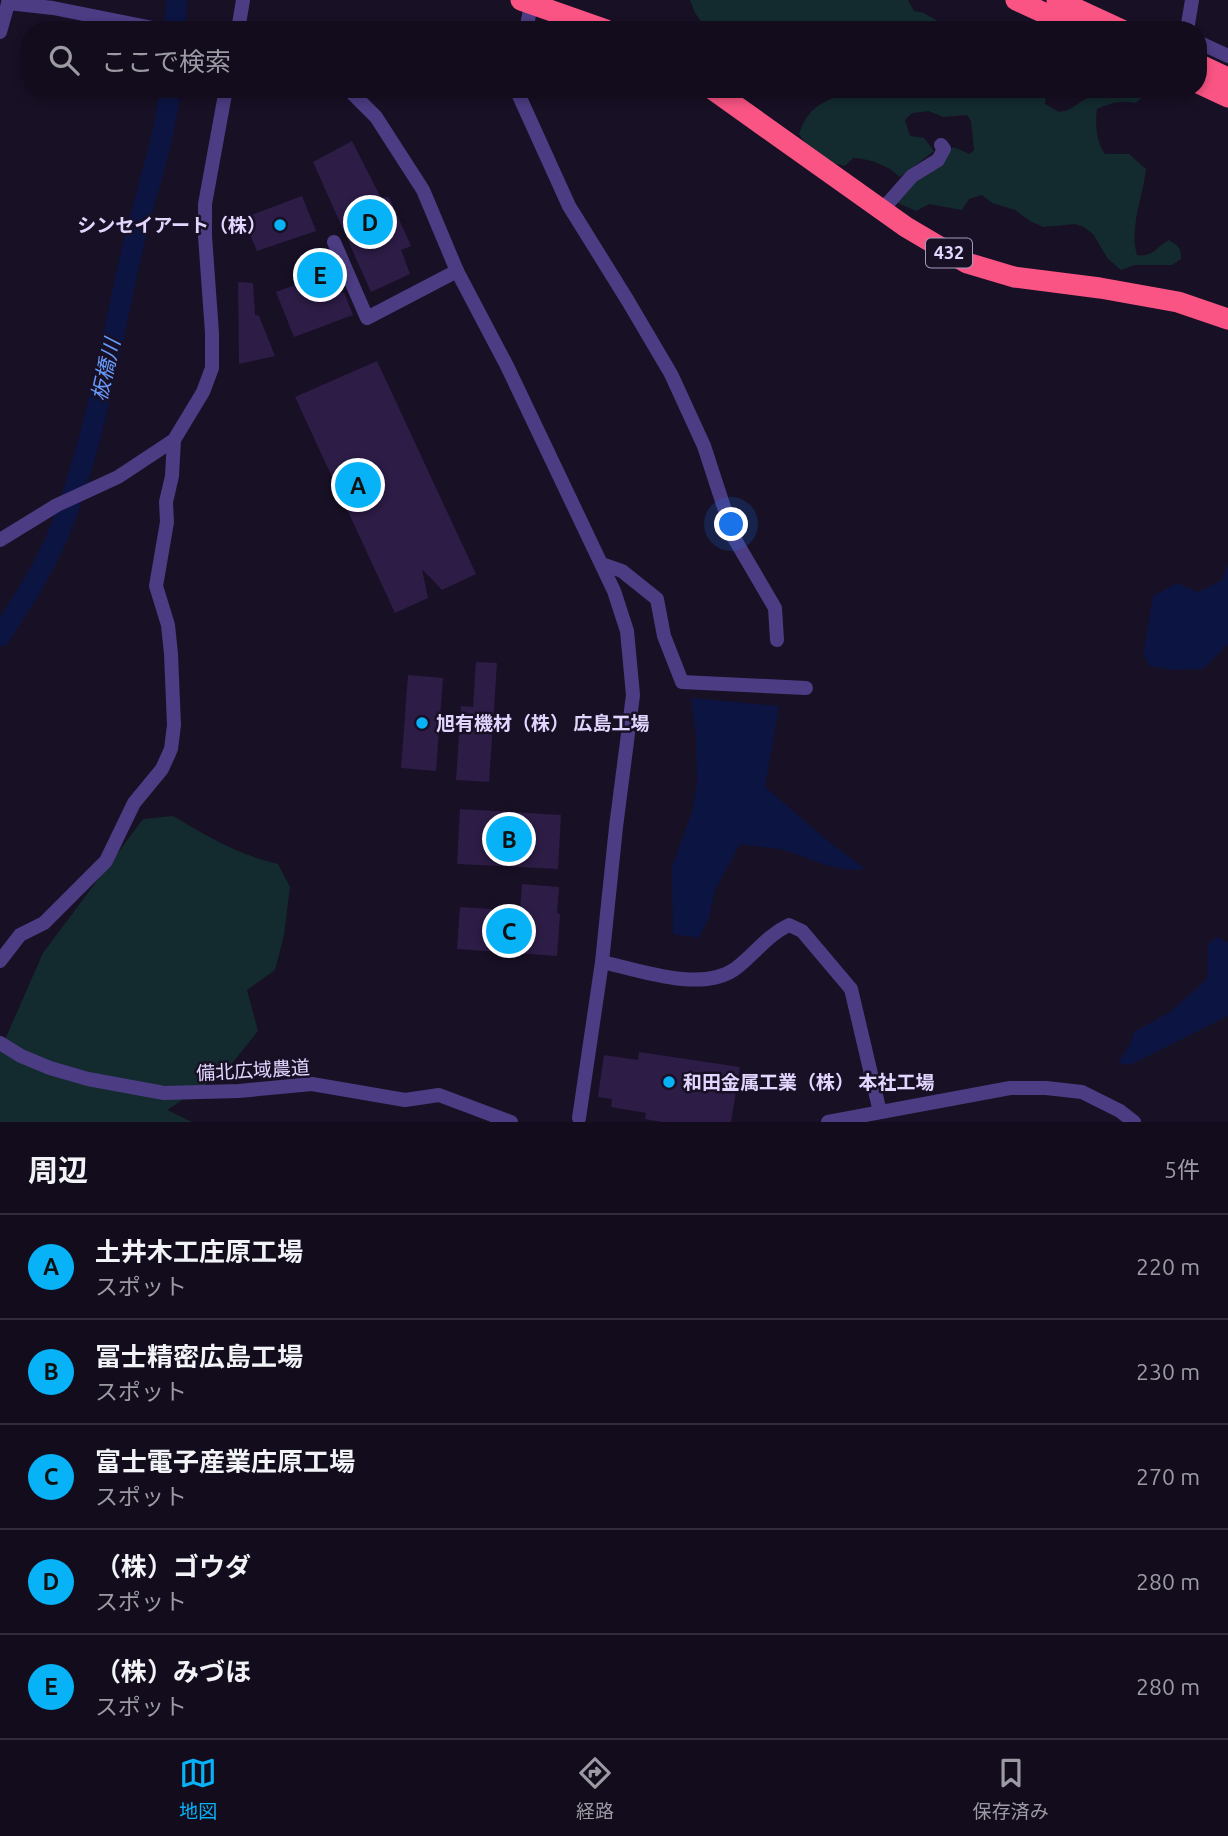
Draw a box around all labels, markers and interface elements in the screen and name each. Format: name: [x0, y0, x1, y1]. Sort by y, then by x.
search box: [21, 21, 1207, 98]
icon: search: [45, 41, 83, 79]
text: ここで検索: [101, 47, 231, 76]
pin: D: [347, 196, 393, 248]
place label: シンセイアート（株）: [77, 214, 266, 236]
marker: シンセイアート（株）: [272, 217, 288, 233]
road number: 432: [926, 239, 972, 268]
pin: E: [297, 249, 343, 301]
water label: 板橋川: [86, 334, 124, 403]
pin: A: [335, 459, 381, 511]
your location: [714, 507, 748, 541]
place label: 旭有機材（株） 広島工場: [436, 712, 650, 734]
marker: 旭有機材（株） 広島工場: [414, 715, 430, 731]
pin: B: [486, 813, 532, 865]
pin: C: [486, 905, 532, 957]
street label: 備北広域農道: [195, 1056, 311, 1084]
place label: 和田金属工業（株） 本社工場: [683, 1071, 935, 1093]
marker: 和田金属工業（株） 本社工場: [661, 1074, 677, 1090]
text: 周辺: [28, 1153, 88, 1187]
text: 5件: [1164, 1157, 1200, 1182]
text: 土井木工庄原工場: [95, 1237, 303, 1266]
text: A: [43, 1254, 59, 1279]
text: 220 m: [1136, 1254, 1200, 1279]
text: スポット: [95, 1274, 187, 1299]
text: 冨士精密広島工場: [95, 1342, 303, 1371]
text: B: [43, 1359, 59, 1384]
text: 230 m: [1136, 1359, 1200, 1384]
text: スポット: [95, 1379, 187, 1404]
text: 富士電子産業庄原工場: [95, 1447, 355, 1476]
text: C: [44, 1464, 58, 1489]
text: 270 m: [1136, 1464, 1200, 1489]
text: スポット: [95, 1484, 187, 1509]
text: （株）ゴウダ: [95, 1552, 251, 1581]
text: D: [43, 1569, 59, 1594]
text: 280 m: [1136, 1569, 1200, 1594]
text: スポット: [95, 1589, 187, 1614]
text: （株）みづほ: [95, 1657, 251, 1686]
text: E: [44, 1674, 58, 1699]
text: 280 m: [1136, 1674, 1200, 1699]
text: スポット: [95, 1694, 187, 1719]
tab: 地図: [179, 1754, 217, 1823]
tab: 経路: [576, 1754, 614, 1823]
tab: 保存済み: [973, 1754, 1049, 1823]

